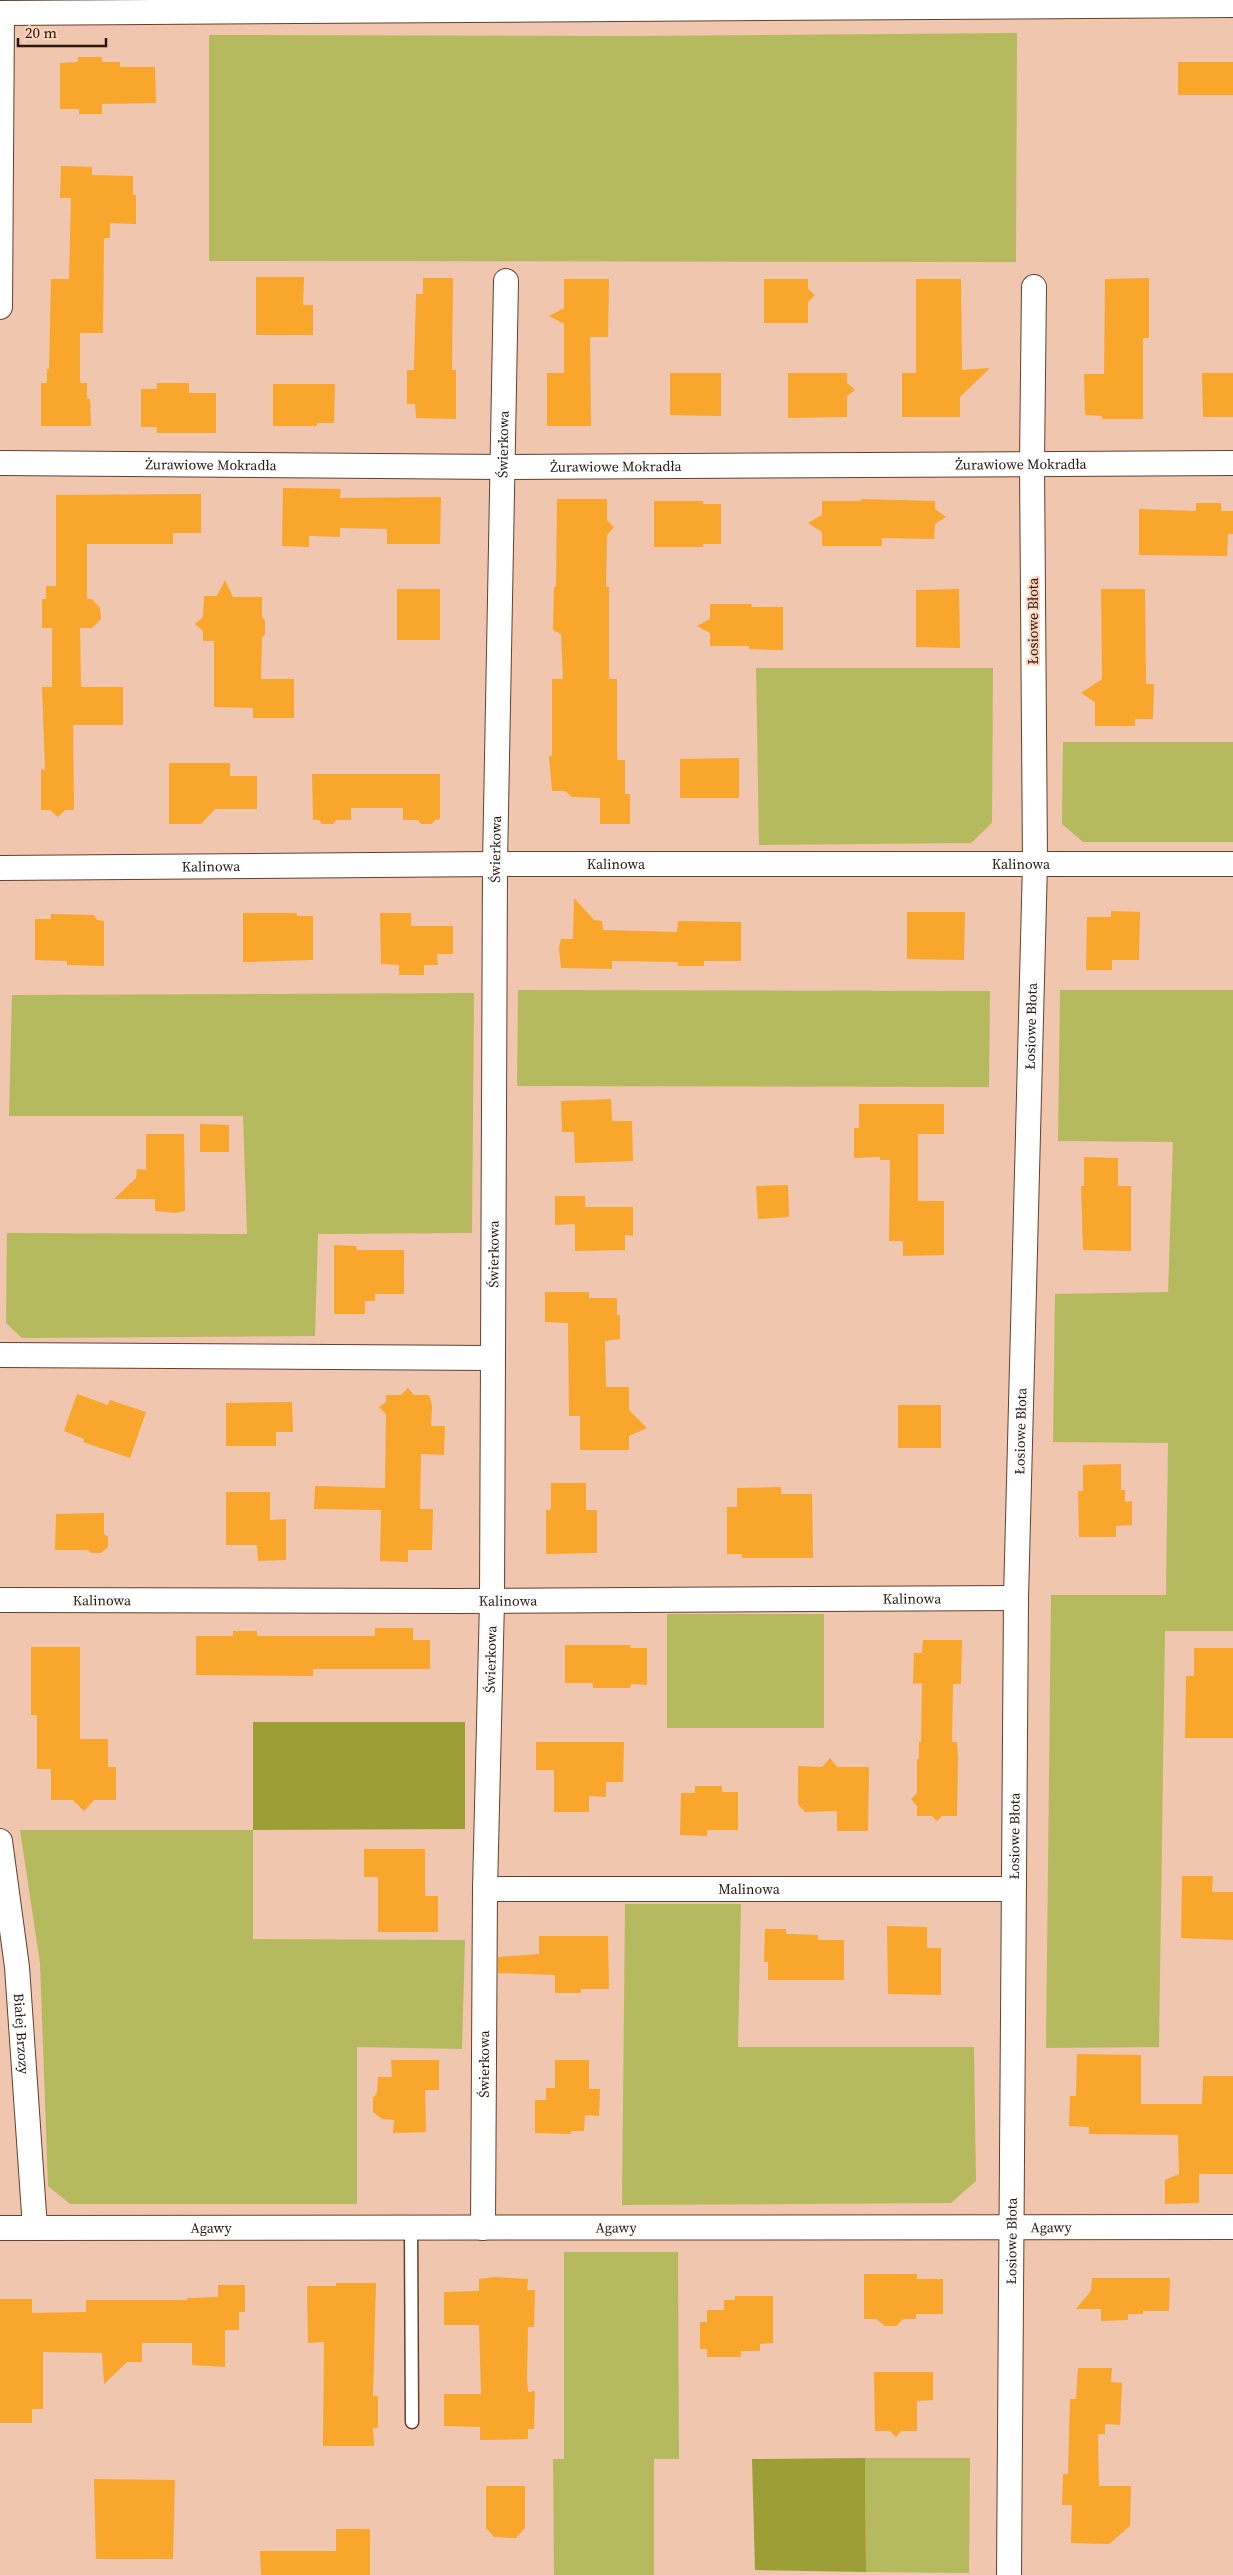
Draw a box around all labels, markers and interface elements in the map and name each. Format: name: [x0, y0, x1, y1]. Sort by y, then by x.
scale bar: [18, 15, 105, 47]
text: 20 m: [25, 22, 57, 43]
street label: Świerkowa: [492, 409, 514, 478]
street label: Żurawiowe Mokradła: [145, 454, 278, 475]
street label: Żurawiowe Mokradła: [955, 454, 1088, 475]
street label: Żurawiowe Mokradła: [550, 456, 683, 477]
street label: Łosiowe Błota: [1023, 577, 1043, 664]
street label: Świerkowa: [485, 814, 506, 883]
street label: Kalinowa: [587, 854, 646, 874]
street label: Kalinowa: [992, 854, 1051, 874]
street label: Kalinowa: [182, 856, 241, 877]
street label: Łosiowe Błota: [1020, 982, 1042, 1070]
street label: Świerkowa: [483, 1219, 504, 1288]
street label: Łosiowe Błota: [1009, 1387, 1031, 1475]
street label: Kalinowa: [883, 1588, 942, 1609]
street label: Kalinowa: [73, 1590, 132, 1610]
street label: Kalinowa: [479, 1591, 538, 1611]
street label: Świerkowa: [480, 1624, 501, 1693]
street label: Łosiowe Błota: [1004, 1792, 1025, 1880]
street label: Malinowa: [718, 1879, 781, 1899]
street label: Białej Brzozy: [9, 1993, 34, 2076]
street label: Świerkowa: [474, 2029, 494, 2098]
street label: Łosiowe Błota: [1001, 2197, 1022, 2285]
street label: Agawy: [595, 2217, 637, 2238]
street label: Agawy: [1030, 2217, 1072, 2237]
street label: Agawy: [190, 2218, 232, 2238]

